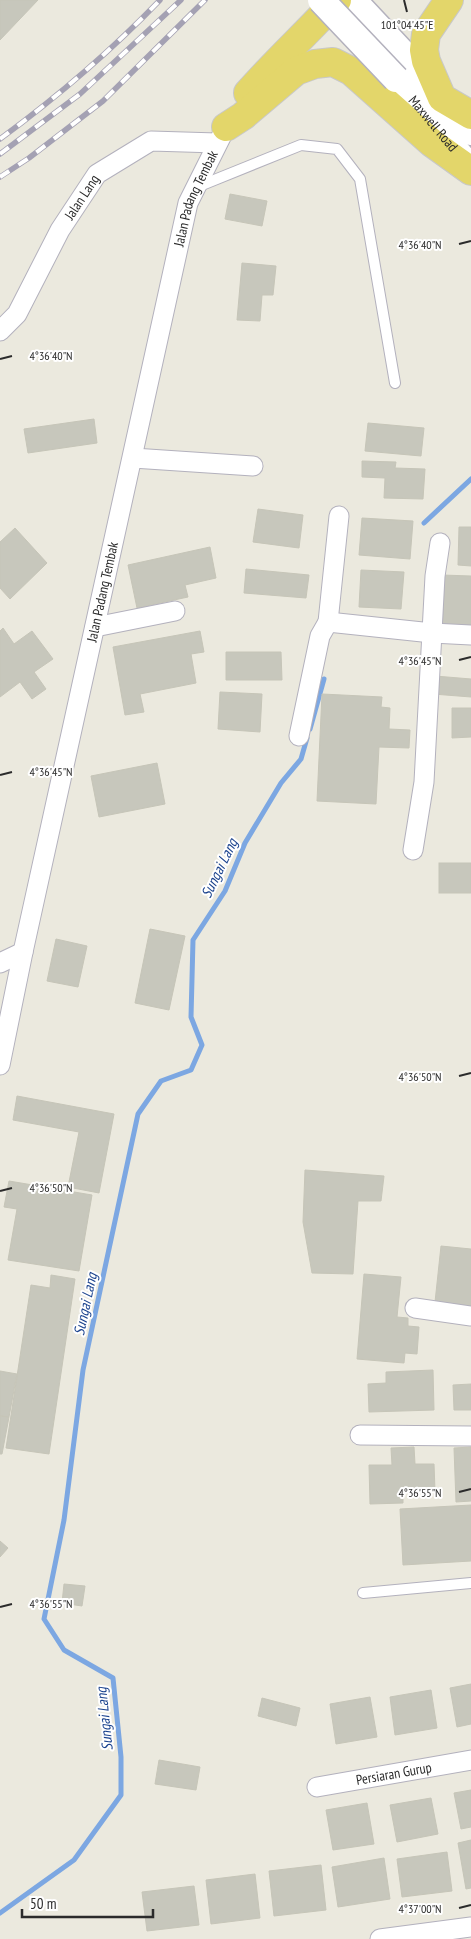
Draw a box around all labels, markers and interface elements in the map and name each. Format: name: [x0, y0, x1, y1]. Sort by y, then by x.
text: 101°04'45"E: [381, 17, 433, 32]
street label: Maxwell Road: [405, 92, 462, 155]
street label: Jalan Padang Tembak: [169, 147, 222, 249]
street label: Jalan Lang: [60, 171, 103, 224]
text: 4°36'40"N: [398, 237, 442, 252]
text: 4°36'40"N: [29, 348, 73, 363]
street label: Jalan Padang Tembak: [82, 540, 122, 645]
text: 4°36'45"N: [398, 653, 442, 668]
text: 4°36'45"N: [29, 764, 73, 779]
water label: Sungai Lang: [197, 834, 242, 901]
text: 4°36'50"N: [398, 1069, 442, 1084]
text: 4°36'50"N: [29, 1180, 73, 1195]
water label: Sungai Lang: [69, 1269, 101, 1337]
text: 4°36'55"N: [398, 1485, 442, 1500]
text: 4°36'55"N: [29, 1596, 73, 1611]
water label: Sungai Lang: [91, 1685, 117, 1752]
street label: Persiaran Gurup: [355, 1758, 433, 1789]
scale bar: [22, 1886, 154, 1918]
text: 50 m: [30, 1894, 56, 1913]
text: 4°37'00"N: [398, 1901, 442, 1916]

